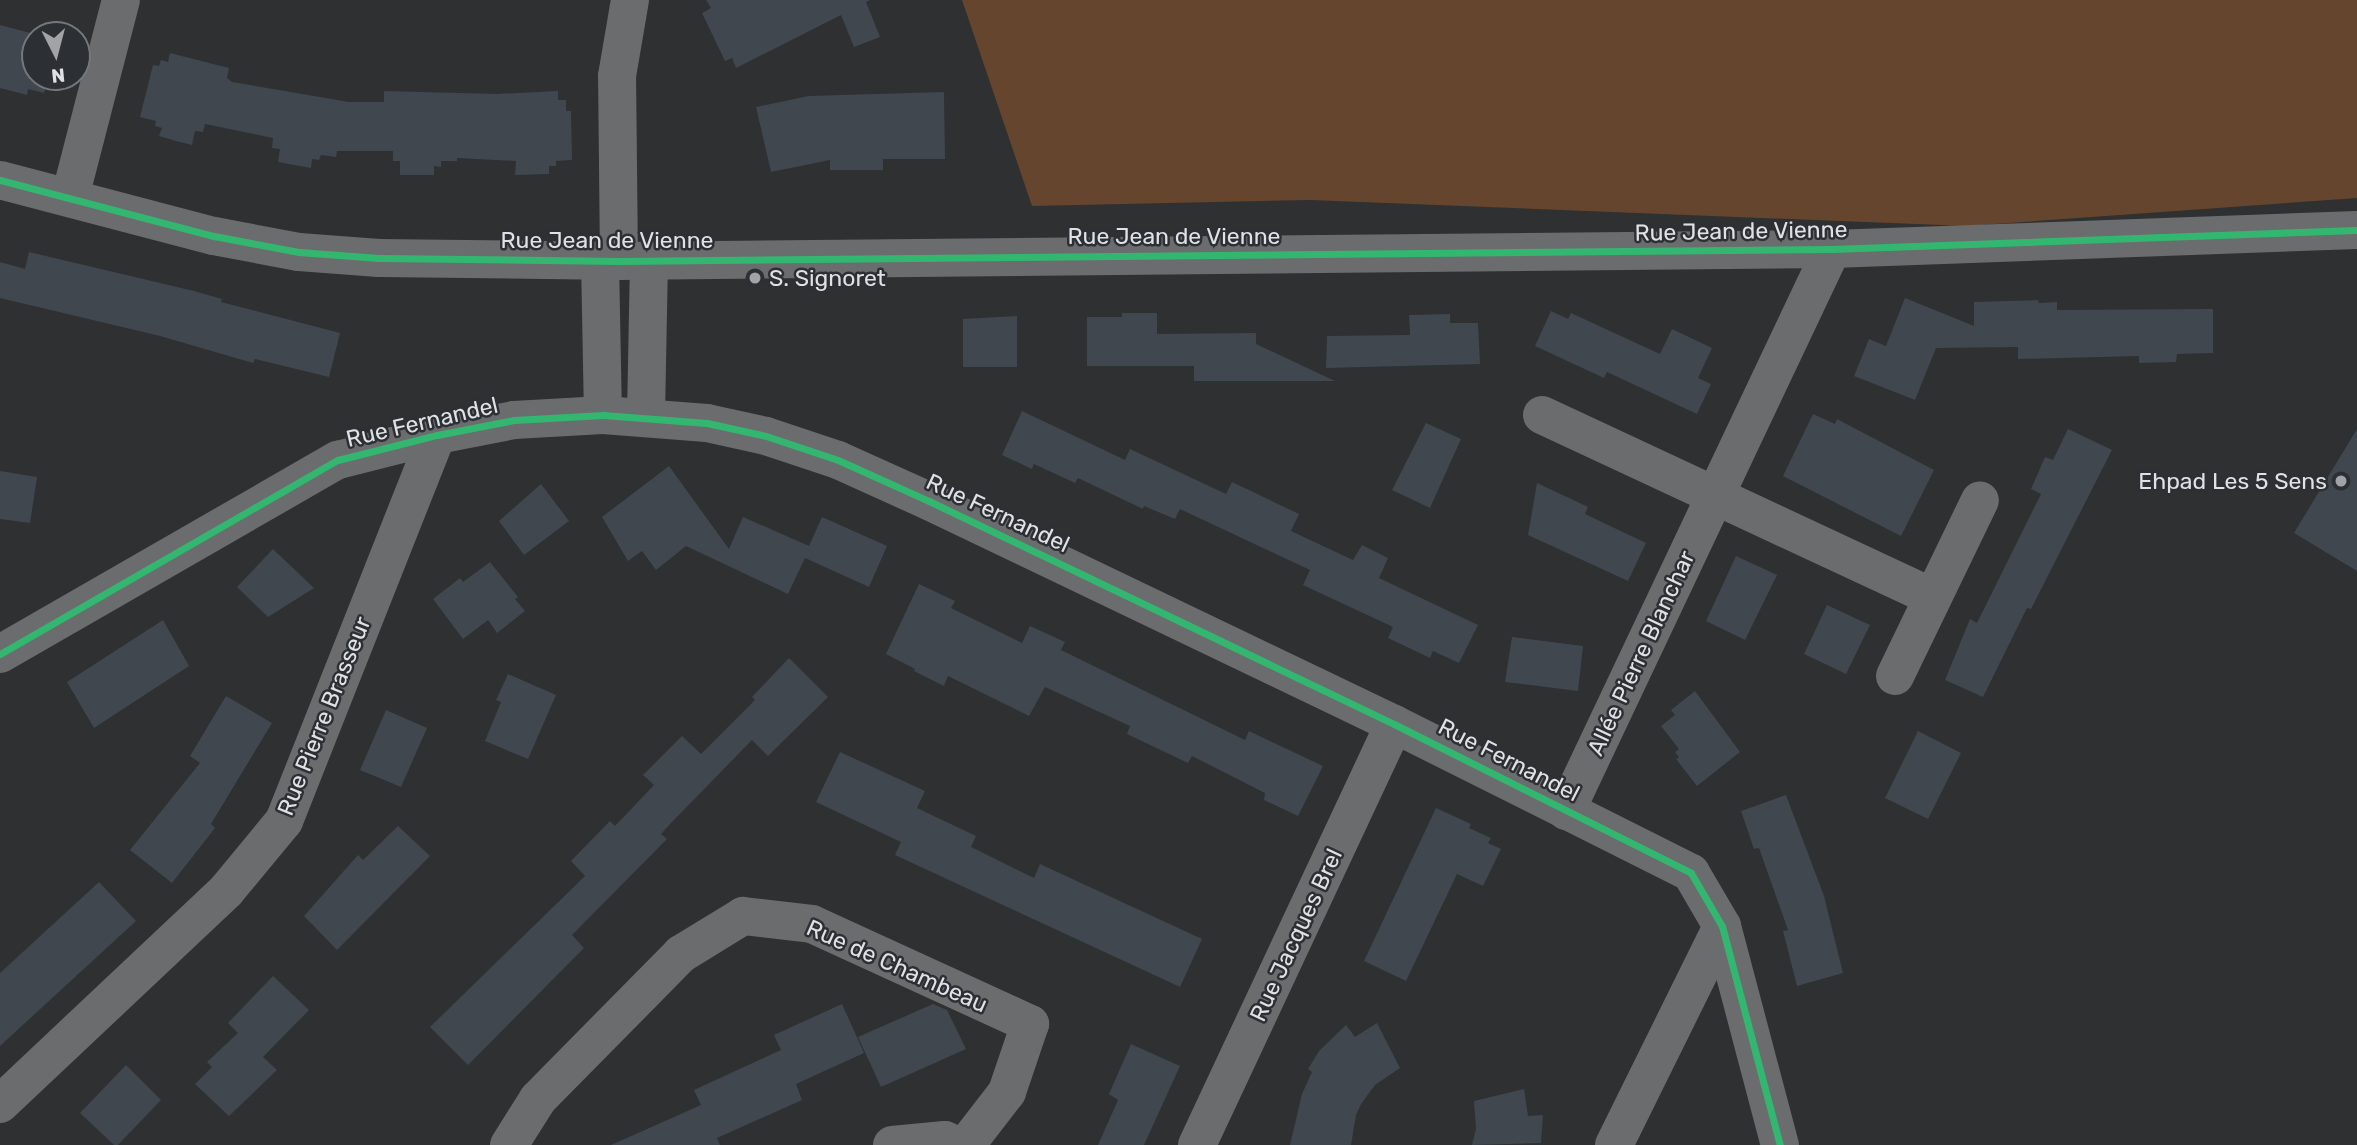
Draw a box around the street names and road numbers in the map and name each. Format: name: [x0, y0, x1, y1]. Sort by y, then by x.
street label: Rue Jean de Vienne: [1634, 215, 1848, 247]
street label: Rue Jean de Vienne: [1067, 222, 1281, 250]
street label: Rue Jean de Vienne: [500, 226, 714, 254]
street label: Rue Fernandel: [343, 391, 501, 453]
street label: Rue Fernandel: [922, 468, 1074, 558]
street label: Allée Pierre Blanchar: [1581, 546, 1701, 760]
street label: Rue Pierre Brasseur: [272, 613, 376, 819]
street label: Rue Fernandel: [1434, 713, 1584, 807]
street label: Rue Jacques Brel: [1244, 844, 1348, 1026]
street label: Rue de Chambeau: [802, 914, 992, 1018]

